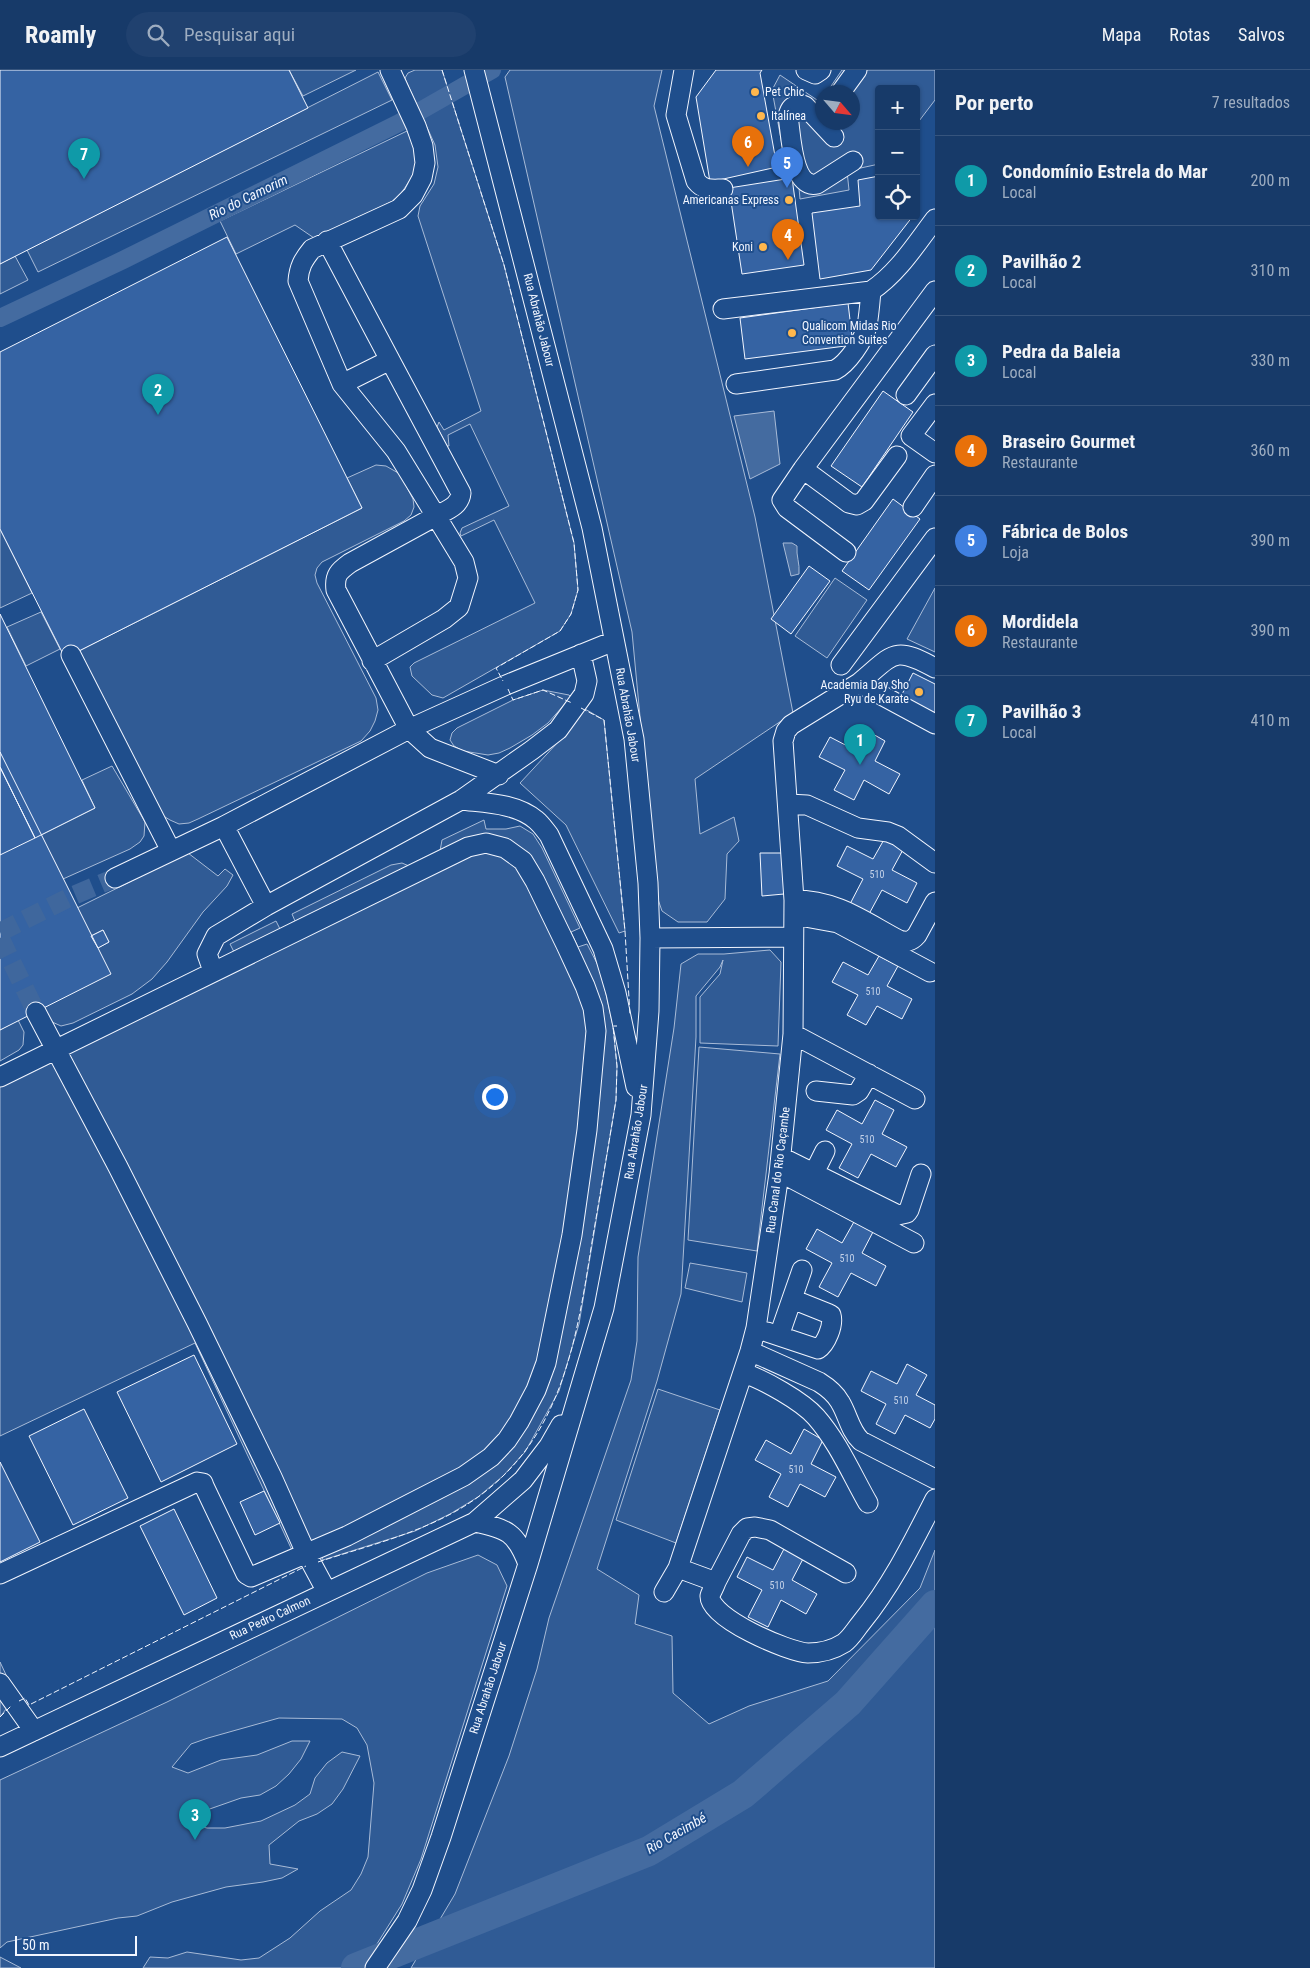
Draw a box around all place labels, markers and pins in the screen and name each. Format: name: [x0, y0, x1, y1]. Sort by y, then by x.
place label: Pet Chic: [765, 85, 805, 99]
marker: Pet Chic: [749, 86, 761, 98]
place label: Italínea: [771, 109, 806, 123]
marker: Italínea: [755, 110, 767, 122]
pin: 6: [732, 126, 764, 167]
pin: 7: [68, 138, 100, 179]
pin: 5: [771, 147, 803, 188]
place label: Americanas Express: [683, 193, 779, 207]
marker: Americanas Express: [783, 194, 795, 206]
pin: 4: [772, 219, 804, 260]
place label: Koni: [732, 240, 753, 254]
marker: Koni: [757, 241, 769, 253]
place label: Qualicom Midas Rio Convention Suites: [802, 319, 897, 347]
marker: Qualicom Midas Rio Convention Suites: [786, 327, 798, 339]
pin: 2: [142, 374, 174, 415]
place label: Academia Day Sho Ryu de Karate: [821, 678, 909, 706]
marker: Academia Day Sho Ryu de Karate: [913, 686, 925, 698]
pin: 1: [844, 724, 876, 765]
pin: 3: [179, 1799, 211, 1840]

